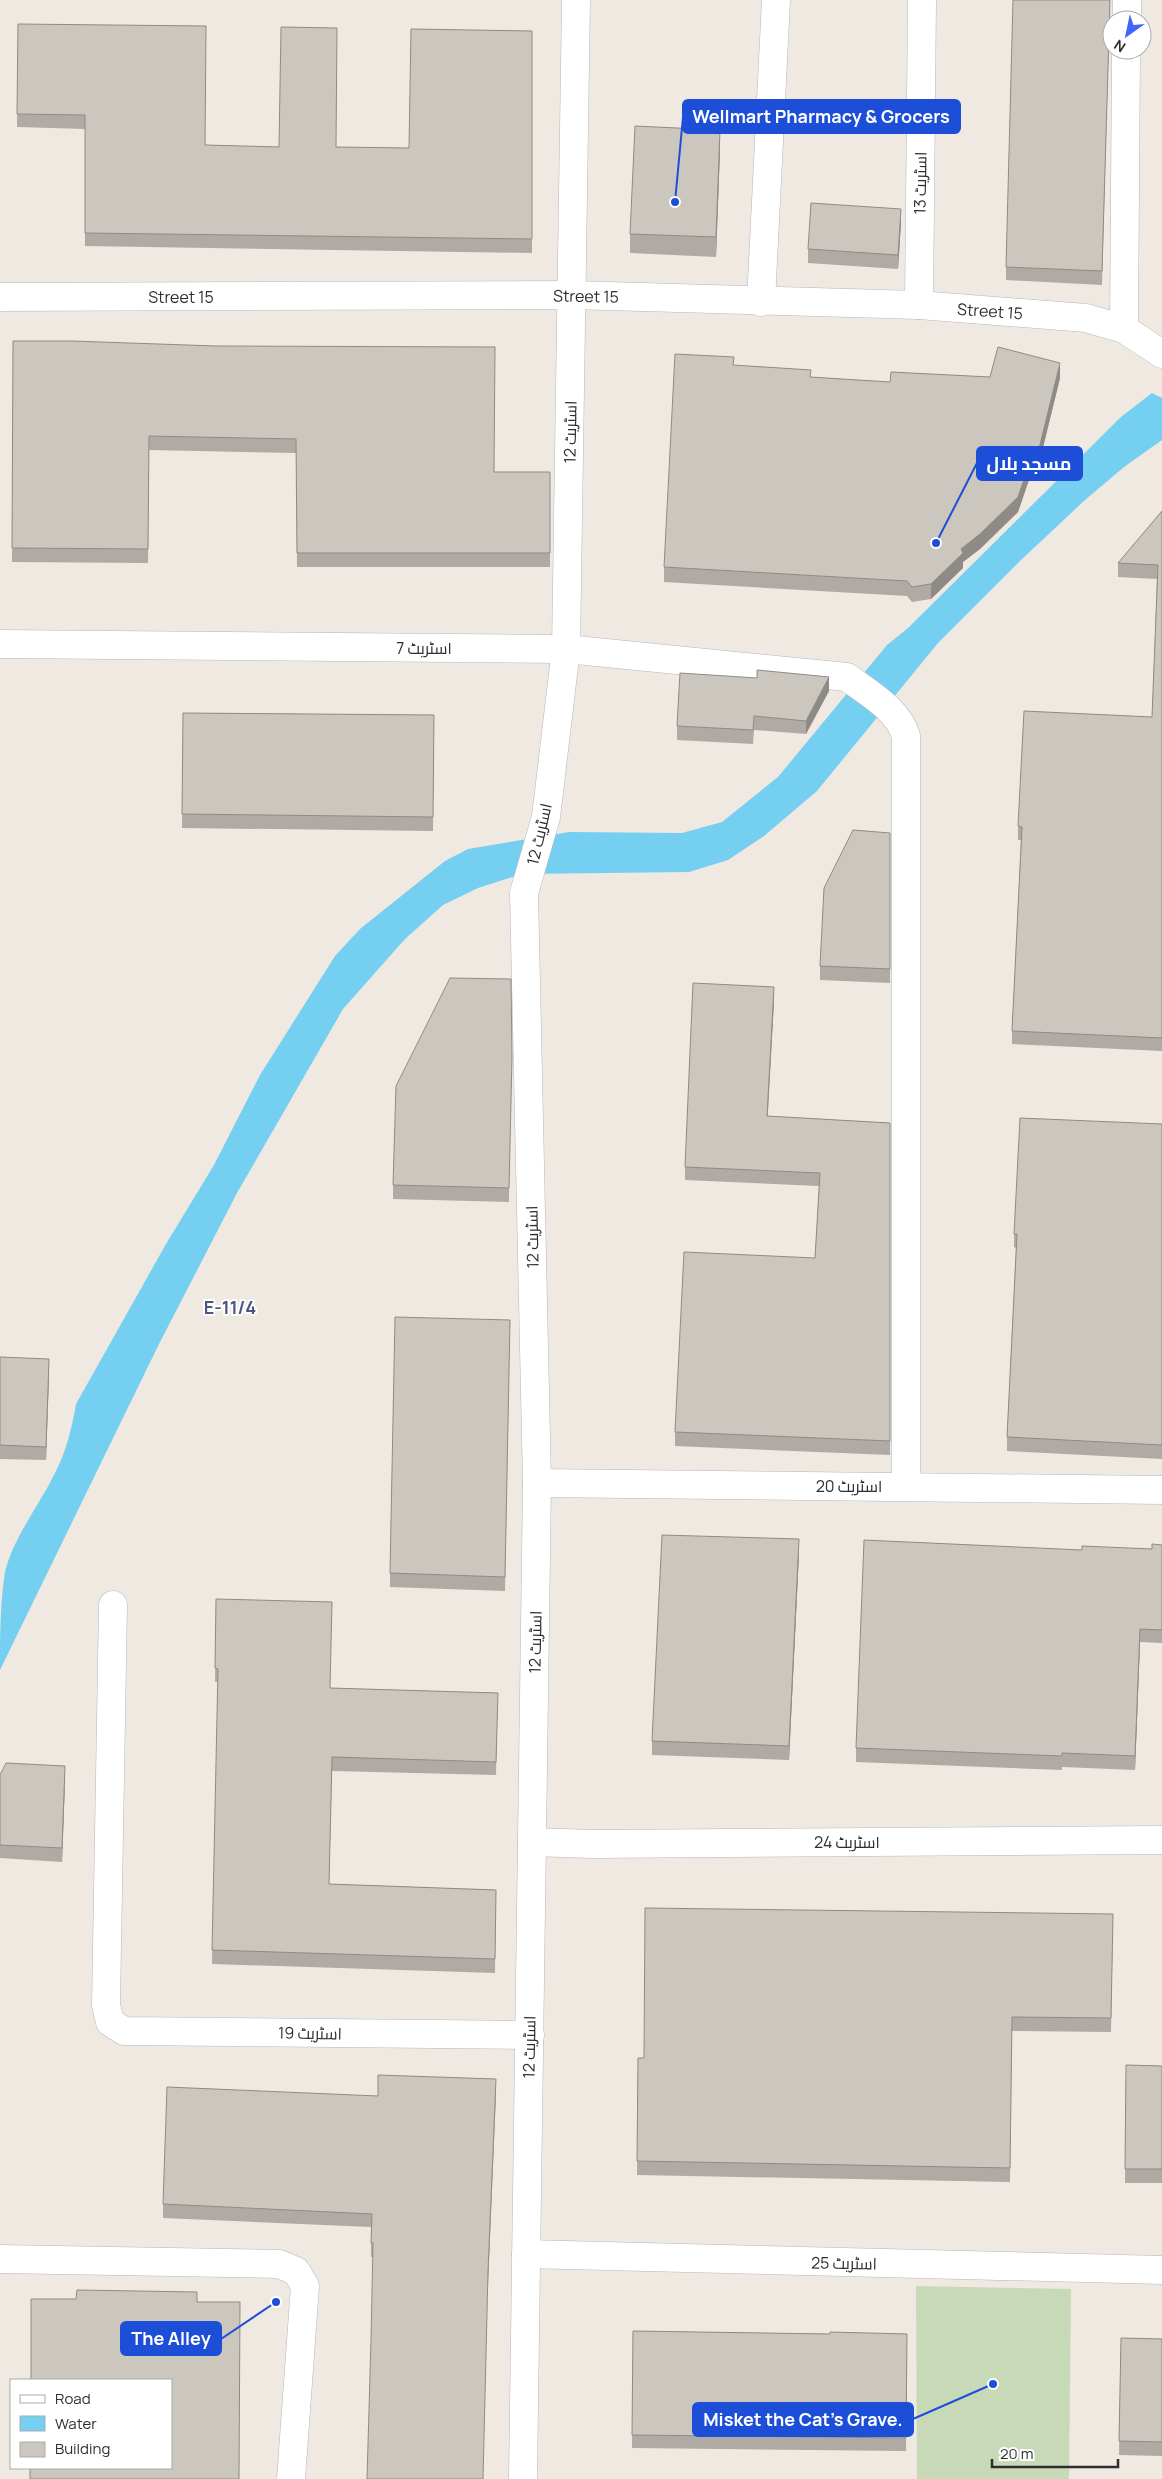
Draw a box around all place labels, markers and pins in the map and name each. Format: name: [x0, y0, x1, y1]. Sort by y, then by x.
callout: Wellmart Pharmacy & Grocers: [683, 100, 960, 133]
callout: مسجد بلال: [977, 447, 1082, 480]
callout: The Alley: [121, 2322, 221, 2355]
callout: Misket the Cat's Grave.: [693, 2403, 913, 2436]

